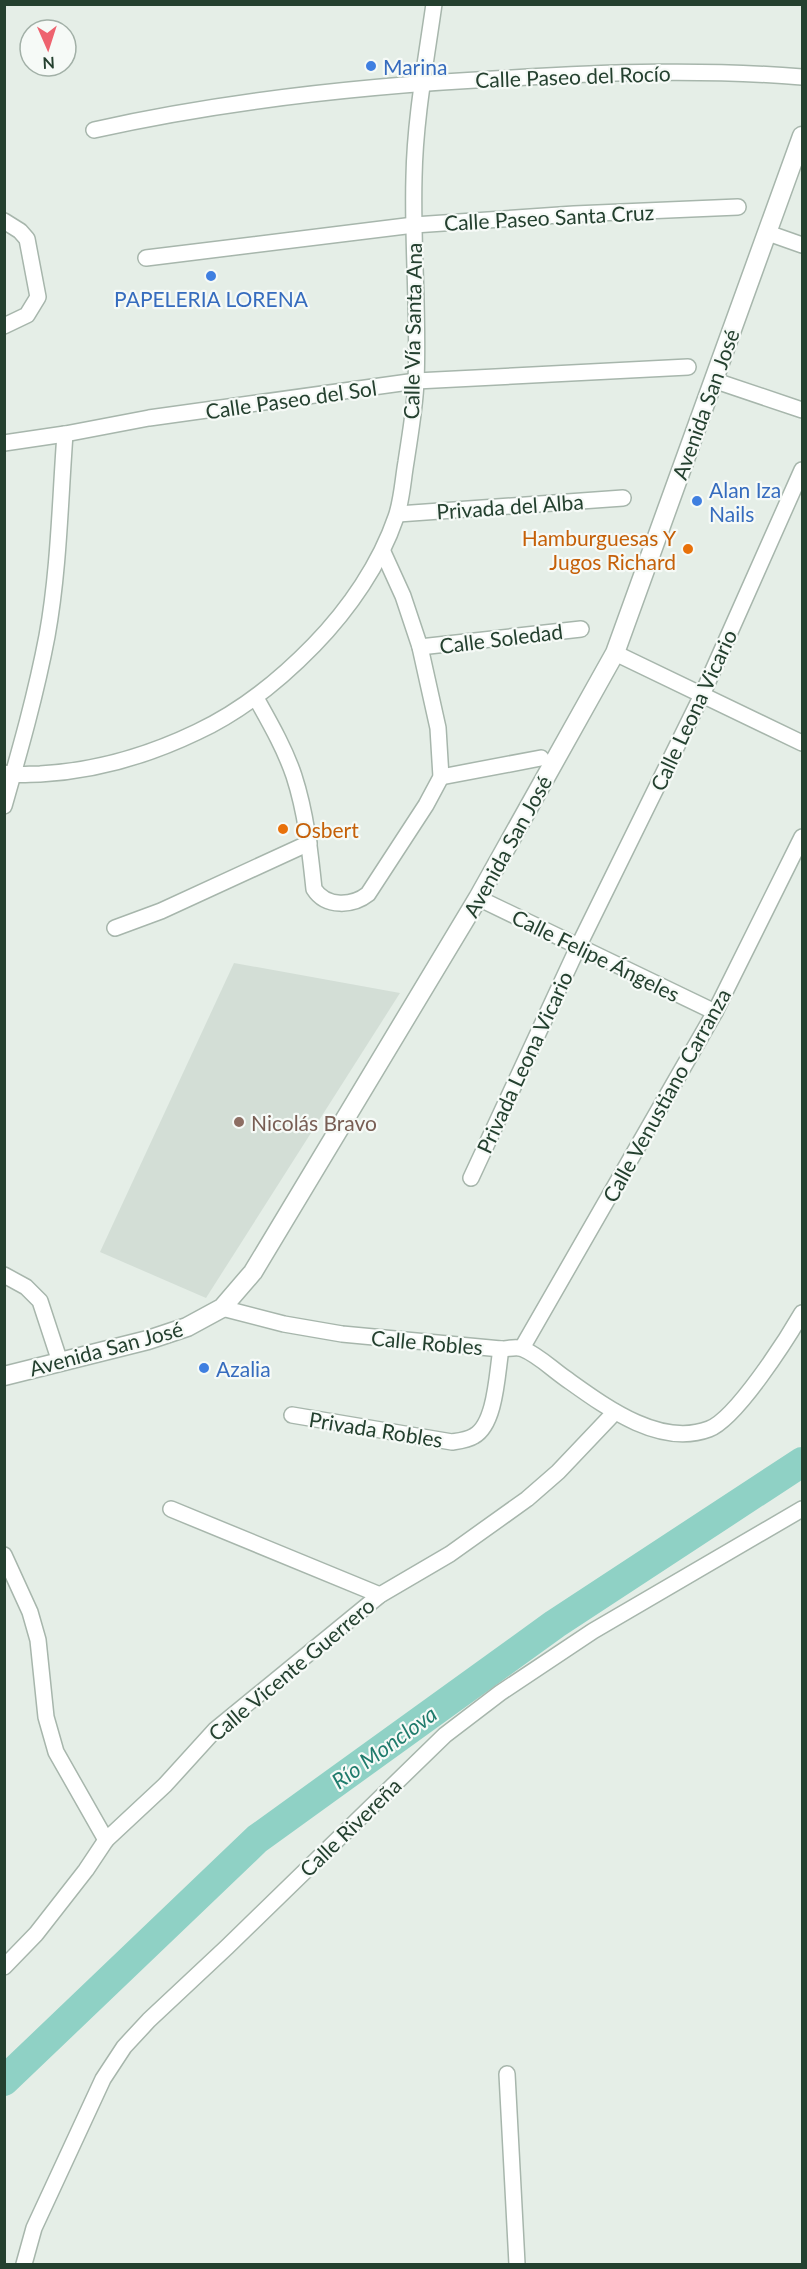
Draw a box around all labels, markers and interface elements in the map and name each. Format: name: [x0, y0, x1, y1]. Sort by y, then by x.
north arrow: [18, 18, 78, 78]
text: N: [42, 54, 55, 73]
place label: Marina: [383, 54, 447, 79]
marker: Marina: [364, 59, 378, 73]
street label: Calle Paseo del Rocío: [475, 60, 671, 92]
street label: Calle Paseo Santa Cruz: [443, 199, 655, 235]
street label: Calle Vía Santa Ana: [398, 242, 426, 420]
marker: PAPELERIA LORENA: [204, 269, 218, 283]
place label: PAPELERIA LORENA: [114, 286, 309, 311]
street label: Avenida San José: [666, 325, 744, 483]
street label: Calle Paseo del Sol: [204, 375, 378, 423]
place label: Alan Iza Nails: [709, 477, 781, 526]
street label: Privada del Alba: [436, 488, 584, 524]
marker: Alan Iza Nails: [690, 494, 704, 508]
place label: Hamburguesas Y Jugos Richard: [522, 525, 677, 574]
marker: Hamburguesas Y Jugos Richard: [681, 542, 695, 556]
street label: Calle Soledad: [438, 618, 564, 658]
street label: Calle Leona Vicario: [645, 625, 741, 795]
street label: Avenida San José: [458, 771, 556, 921]
place label: Osbert: [295, 817, 359, 842]
marker: Osbert: [276, 822, 290, 836]
street label: Calle Felipe Ángeles: [508, 904, 684, 1006]
street label: Privada Leona Vicario: [471, 967, 577, 1157]
street label: Calle Venustiano Carranza: [597, 984, 735, 1206]
place label: Nicolás Bravo: [251, 1110, 377, 1135]
marker: Nicolás Bravo: [232, 1115, 246, 1129]
street label: Avenida San José: [26, 1315, 186, 1381]
street label: Calle Robles: [370, 1325, 484, 1359]
place label: Azalia: [216, 1356, 271, 1381]
marker: Azalia: [197, 1361, 211, 1375]
street label: Privada Robles: [307, 1406, 445, 1452]
street label: Calle Vicente Guerrero: [203, 1592, 379, 1746]
water label: Río Monclova: [326, 1700, 442, 1794]
street label: Calle Rivereña: [294, 1773, 406, 1881]

